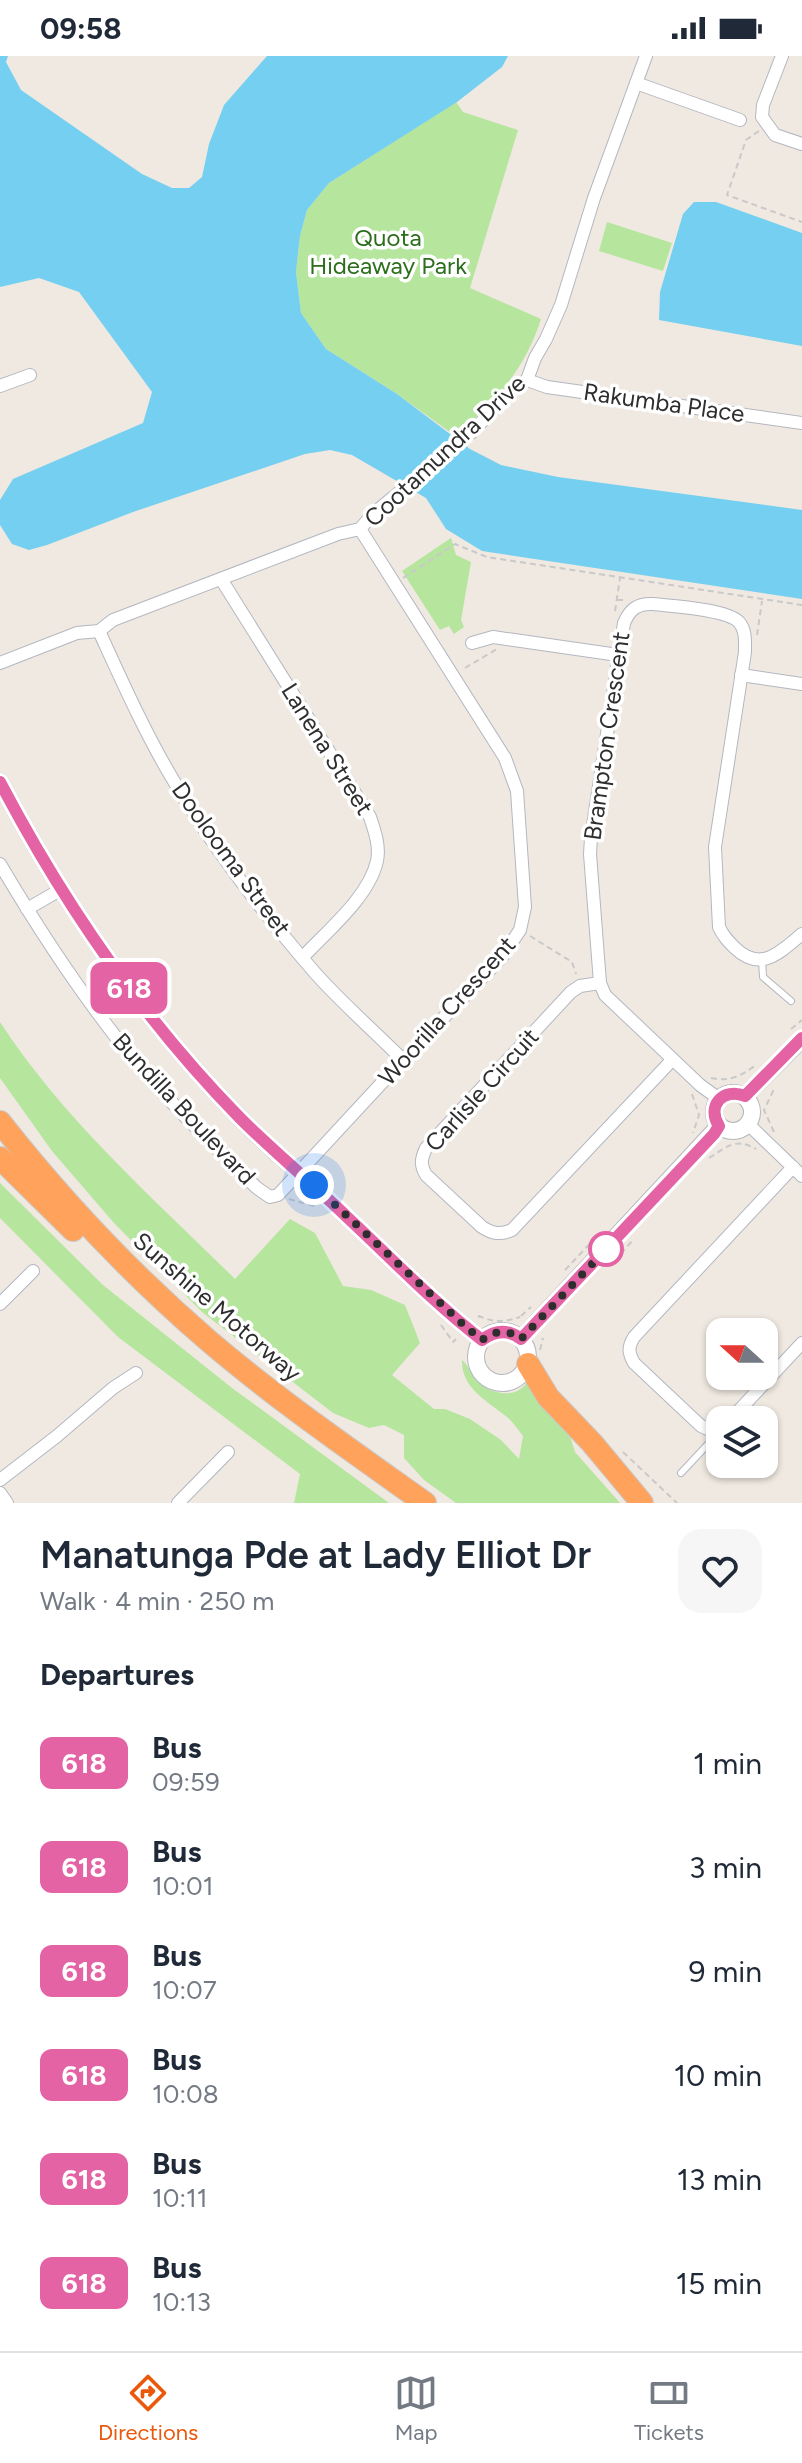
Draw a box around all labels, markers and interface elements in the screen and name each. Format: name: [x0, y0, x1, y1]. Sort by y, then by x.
text: 09:58: [40, 10, 122, 47]
park label: Quota Hideaway Park: [309, 223, 467, 280]
street label: Cootamundra Drive: [358, 369, 531, 533]
street label: Rakumba Place: [582, 377, 747, 428]
street label: Brampton Crescent: [578, 630, 635, 842]
street label: Lanena Street: [275, 677, 379, 820]
street label: Doolooma Street: [166, 776, 297, 941]
street label: Woorilla Crescent: [372, 930, 521, 1091]
line badge: 618: [83, 962, 175, 1014]
text: 618: [106, 971, 152, 1005]
street label: Carlisle Circuit: [419, 1022, 545, 1157]
street label: Bundilla Boulevard: [107, 1027, 262, 1190]
your location: [294, 1165, 334, 1205]
street label: Sunshine Motorway: [128, 1226, 307, 1388]
unlabelled marker: [589, 1232, 623, 1266]
north arrow: [706, 1318, 778, 1390]
map controls: [706, 1318, 778, 1478]
button: layers: [706, 1406, 778, 1478]
button: heart: [678, 1529, 762, 1613]
text: Manatunga Pde at Lady Elliot Dr: [40, 1532, 591, 1578]
text: Walk · 4 min · 250 m: [40, 1585, 274, 1617]
text: Departures: [40, 1656, 194, 1693]
text: Bus: [152, 1729, 201, 1766]
text: 1 min: [693, 1745, 762, 1782]
text: 618: [61, 1746, 107, 1780]
text: 09:59: [152, 1766, 220, 1798]
text: Bus: [152, 1833, 201, 1870]
text: 3 min: [689, 1849, 762, 1886]
text: 618: [61, 1850, 107, 1884]
text: 10:01: [152, 1870, 213, 1902]
text: Bus: [152, 1937, 201, 1974]
text: 9 min: [688, 1953, 762, 1990]
text: 618: [61, 1954, 107, 1988]
text: 10:07: [152, 1974, 217, 2006]
text: Bus: [152, 2041, 201, 2078]
text: 10 min: [674, 2057, 762, 2094]
text: 618: [61, 2058, 107, 2092]
text: 10:08: [152, 2078, 219, 2110]
text: Bus: [152, 2145, 201, 2182]
text: 13 min: [677, 2161, 762, 2198]
text: 618: [61, 2162, 107, 2196]
text: 10:11: [152, 2182, 207, 2214]
text: Bus: [152, 2249, 201, 2286]
text: 15 min: [676, 2265, 762, 2302]
text: 618: [61, 2266, 107, 2300]
text: 10:13: [152, 2286, 211, 2318]
tab: Directions: [98, 2371, 198, 2446]
tab: Map: [394, 2371, 438, 2446]
tab: Tickets: [634, 2371, 704, 2446]

